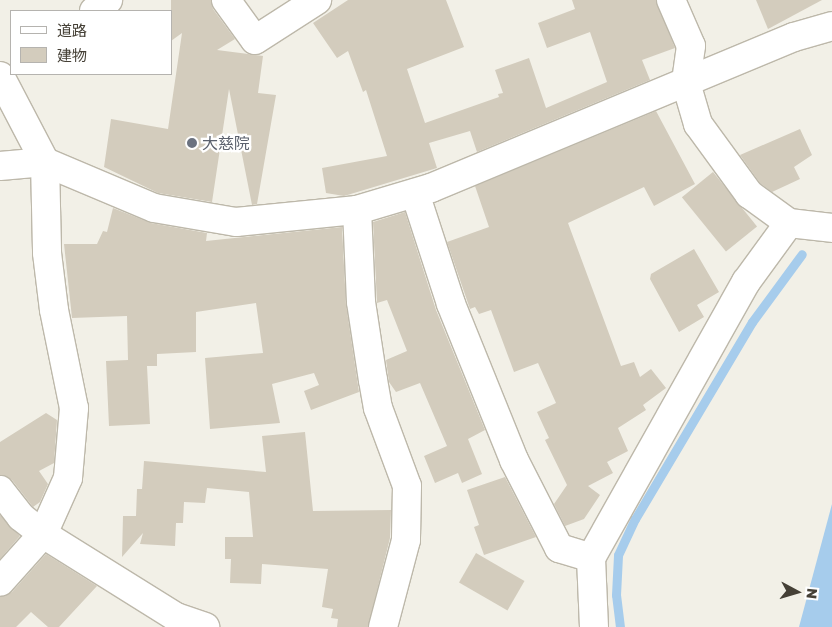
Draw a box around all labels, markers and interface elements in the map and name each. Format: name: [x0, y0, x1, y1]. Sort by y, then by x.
legend: [10, 10, 172, 75]
text: 道路: [57, 21, 87, 39]
text: 建物: [57, 46, 87, 64]
place label: 大慈院: [202, 133, 250, 153]
marker: 大慈院: [186, 137, 198, 149]
north arrow: [772, 567, 822, 617]
text: N: [803, 587, 821, 600]

